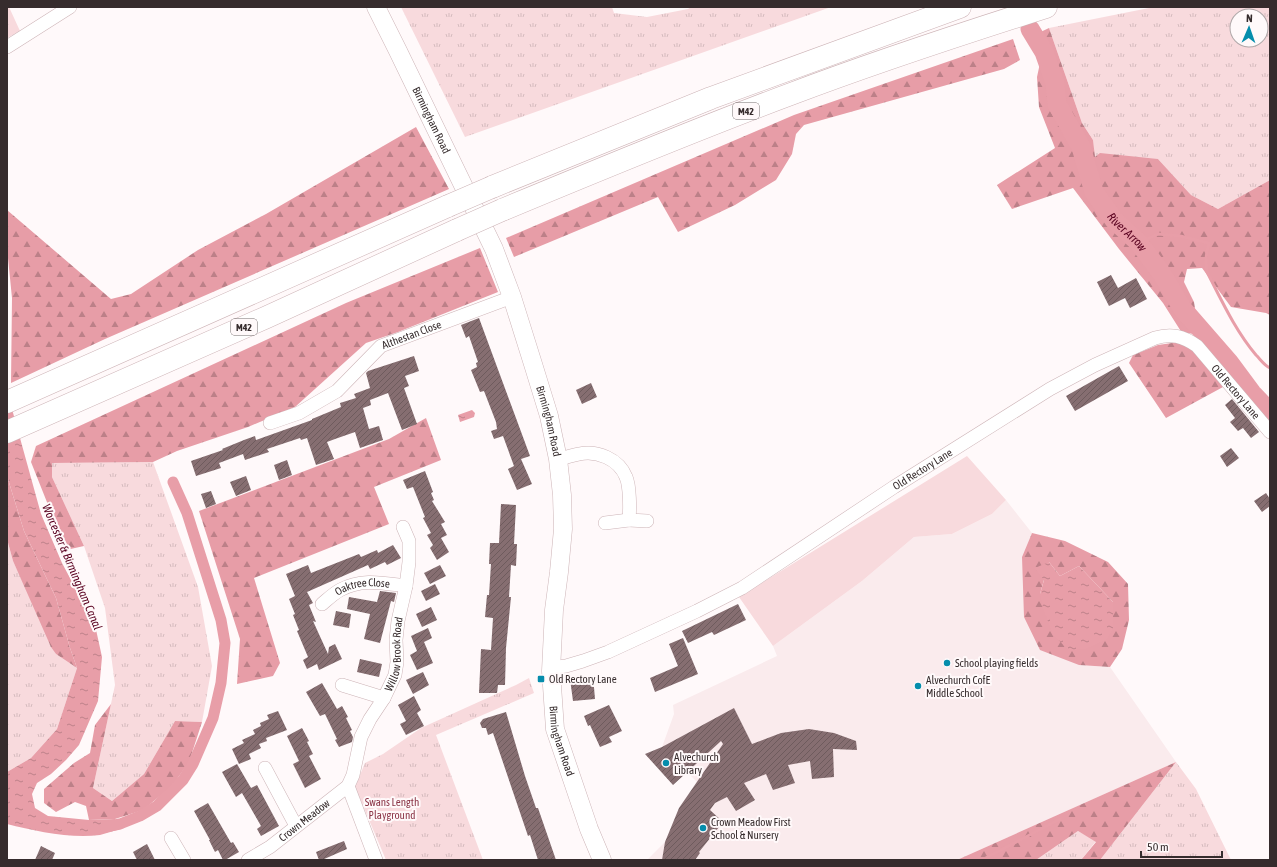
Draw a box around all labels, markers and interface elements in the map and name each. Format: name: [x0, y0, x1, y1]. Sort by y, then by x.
north arrow: [1229, 8, 1269, 48]
text: N: [1246, 12, 1253, 24]
street label: Birmingham Road: [410, 85, 453, 155]
road number: M42: [733, 103, 759, 119]
water label: River Arrow: [1104, 210, 1150, 255]
street label: Althestan Close: [380, 318, 443, 351]
road number: M42: [231, 319, 257, 335]
street label: Old Rectory Lane: [1209, 362, 1262, 421]
street label: Birmingham Road: [534, 384, 563, 457]
street label: Old Rectory Lane: [891, 446, 954, 492]
water label: Worcester & Birmingham Canal: [39, 502, 105, 632]
street label: Oaktree Close: [333, 576, 391, 598]
street label: Willow Brook Road: [382, 616, 405, 693]
place label: School playing fields: [955, 657, 1038, 669]
marker: School playing fields: [942, 658, 952, 668]
place label: Old Rectory Lane: [549, 673, 617, 685]
marker: Old Rectory Lane: [536, 674, 546, 684]
place label: Alvechurch CofE Middle School: [926, 674, 991, 699]
marker: Alvechurch CofE Middle School: [913, 681, 923, 691]
street label: Birmingham Road: [547, 705, 577, 778]
place label: Alvechurch Library: [674, 751, 719, 776]
marker: Alvechurch Library: [661, 758, 671, 768]
street label: Crown Meadow: [276, 796, 332, 844]
park label: Swans Length Playground: [365, 796, 419, 821]
place label: Crown Meadow First School & Nursery: [711, 816, 791, 841]
marker: Crown Meadow First School & Nursery: [698, 823, 708, 833]
scale bar: [1141, 833, 1222, 859]
text: 50 m: [1147, 840, 1169, 854]

